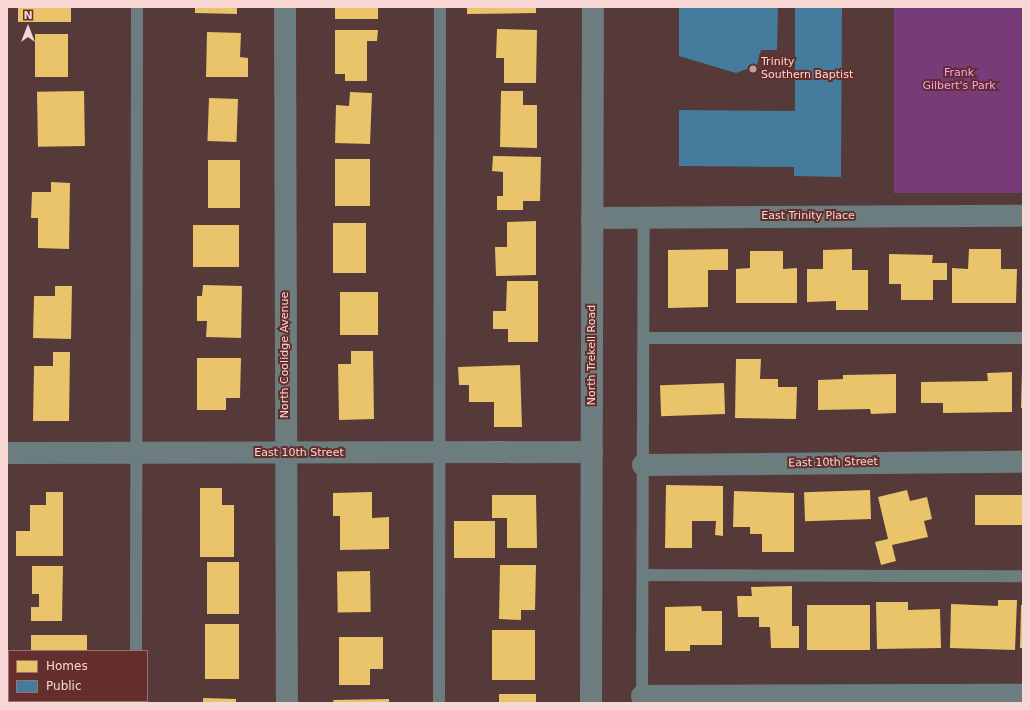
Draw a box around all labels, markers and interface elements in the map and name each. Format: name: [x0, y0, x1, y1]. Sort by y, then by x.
north arrow: [8, 8, 48, 48]
text: N: [23, 9, 33, 22]
place label: Trinity Southern Baptist: [761, 56, 853, 82]
marker: Trinity Southern Baptist: [748, 64, 758, 74]
park label: Frank Gilbert's Park: [922, 67, 996, 93]
street label: East Trinity Place: [761, 209, 855, 223]
street label: North Coolidge Avenue: [278, 292, 292, 418]
street label: North Trekell Road: [585, 305, 599, 405]
street label: East 10th Street: [254, 446, 344, 460]
street label: East 10th Street: [788, 456, 878, 470]
legend: [8, 650, 148, 702]
text: Homes: [46, 659, 88, 673]
text: Public: [46, 679, 82, 693]

